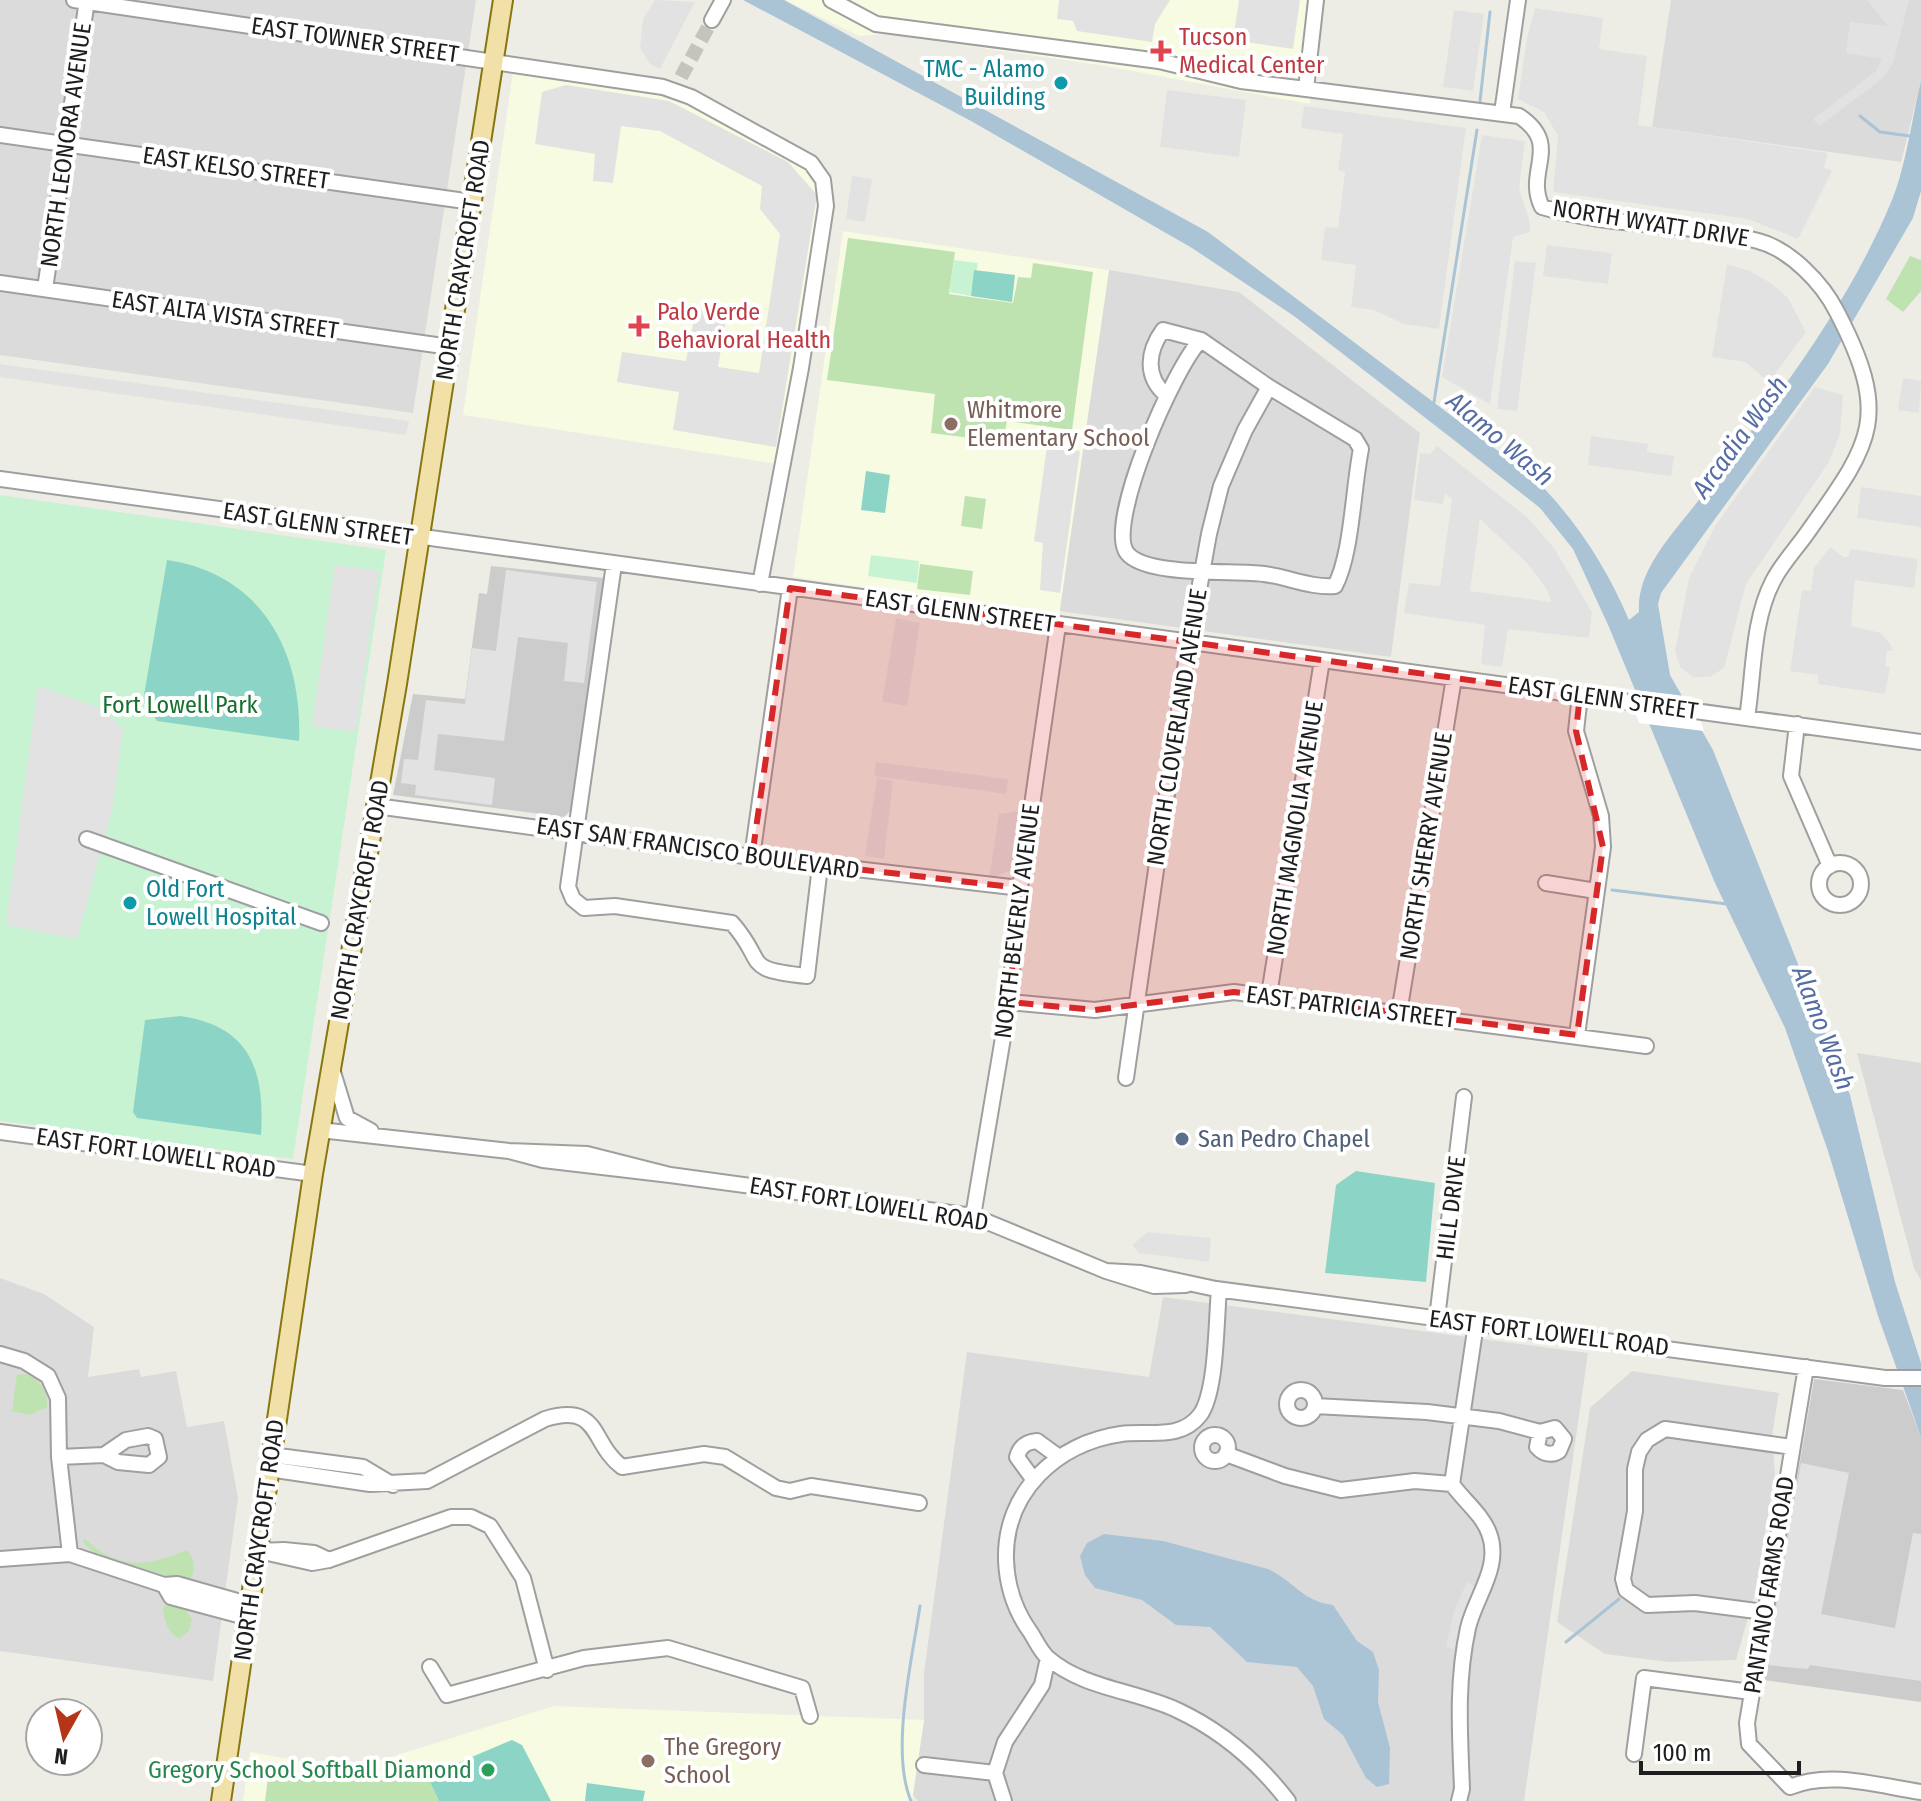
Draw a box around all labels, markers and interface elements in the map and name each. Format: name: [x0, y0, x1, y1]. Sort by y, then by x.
street label: EAST TOWNER STREET: [250, 12, 460, 68]
street label: NORTH LEONORA AVENUE: [35, 21, 97, 269]
place label: Tucson Medical Center: [1179, 23, 1325, 79]
marker: Tucson Medical Center: [1150, 40, 1172, 62]
place label: TMC - Alamo Building: [924, 55, 1046, 111]
marker: TMC - Alamo Building: [1052, 74, 1070, 92]
street label: NORTH CRAYCROFT ROAD: [430, 138, 496, 382]
street label: EAST KELSO STREET: [141, 141, 331, 195]
street label: NORTH WYATT DRIVE: [1551, 194, 1751, 252]
street label: EAST ALTA VISTA STREET: [110, 285, 340, 345]
place label: Palo Verde Behavioral Health: [657, 298, 831, 354]
marker: Palo Verde Behavioral Health: [628, 315, 650, 337]
water label: Arcadia Wash: [1685, 370, 1795, 505]
water label: Alamo Wash: [1439, 385, 1560, 493]
place label: Whitmore Elementary School: [967, 396, 1150, 452]
marker: Whitmore Elementary School: [942, 415, 960, 433]
street label: EAST GLENN STREET: [221, 497, 415, 551]
street label: EAST GLENN STREET: [863, 584, 1057, 638]
street label: NORTH CLOVERLAND AVENUE: [1141, 587, 1213, 867]
street label: EAST GLENN STREET: [1506, 671, 1700, 725]
park label: Fort Lowell Park: [102, 691, 259, 719]
street label: NORTH MAGNOLIA AVENUE: [1261, 699, 1329, 957]
street label: NORTH SHERRY AVENUE: [1394, 730, 1458, 962]
street label: NORTH CRAYCROFT ROAD: [325, 778, 395, 1022]
street label: NORTH BEVERLY AVENUE: [989, 802, 1045, 1040]
street label: EAST SAN FRANCISCO BOULEVARD: [535, 811, 861, 885]
place label: Old Fort Lowell Hospital: [146, 875, 296, 931]
marker: Old Fort Lowell Hospital: [121, 894, 139, 912]
water label: Alamo Wash: [1785, 961, 1861, 1094]
street label: EAST PATRICIA STREET: [1245, 980, 1457, 1034]
street label: EAST FORT LOWELL ROAD: [34, 1122, 278, 1184]
place label: San Pedro Chapel: [1198, 1125, 1370, 1153]
marker: San Pedro Chapel: [1173, 1130, 1191, 1148]
street label: HILL DRIVE: [1431, 1154, 1471, 1262]
street label: EAST FORT LOWELL ROAD: [748, 1171, 990, 1237]
street label: EAST FORT LOWELL ROAD: [1427, 1304, 1671, 1362]
street label: NORTH CRAYCROFT ROAD: [228, 1418, 290, 1662]
street label: PANTANO FARMS ROAD: [1738, 1474, 1800, 1696]
north arrow: [24, 1697, 104, 1777]
scale bar: [1641, 1725, 1799, 1775]
place label: The Gregory School: [664, 1733, 781, 1789]
text: 100 m: [1653, 1739, 1711, 1767]
text: N: [53, 1742, 70, 1771]
marker: The Gregory School: [639, 1752, 657, 1770]
place label: Gregory School Softball Diamond: [148, 1756, 472, 1784]
marker: Gregory School Softball Diamond: [479, 1761, 497, 1779]

